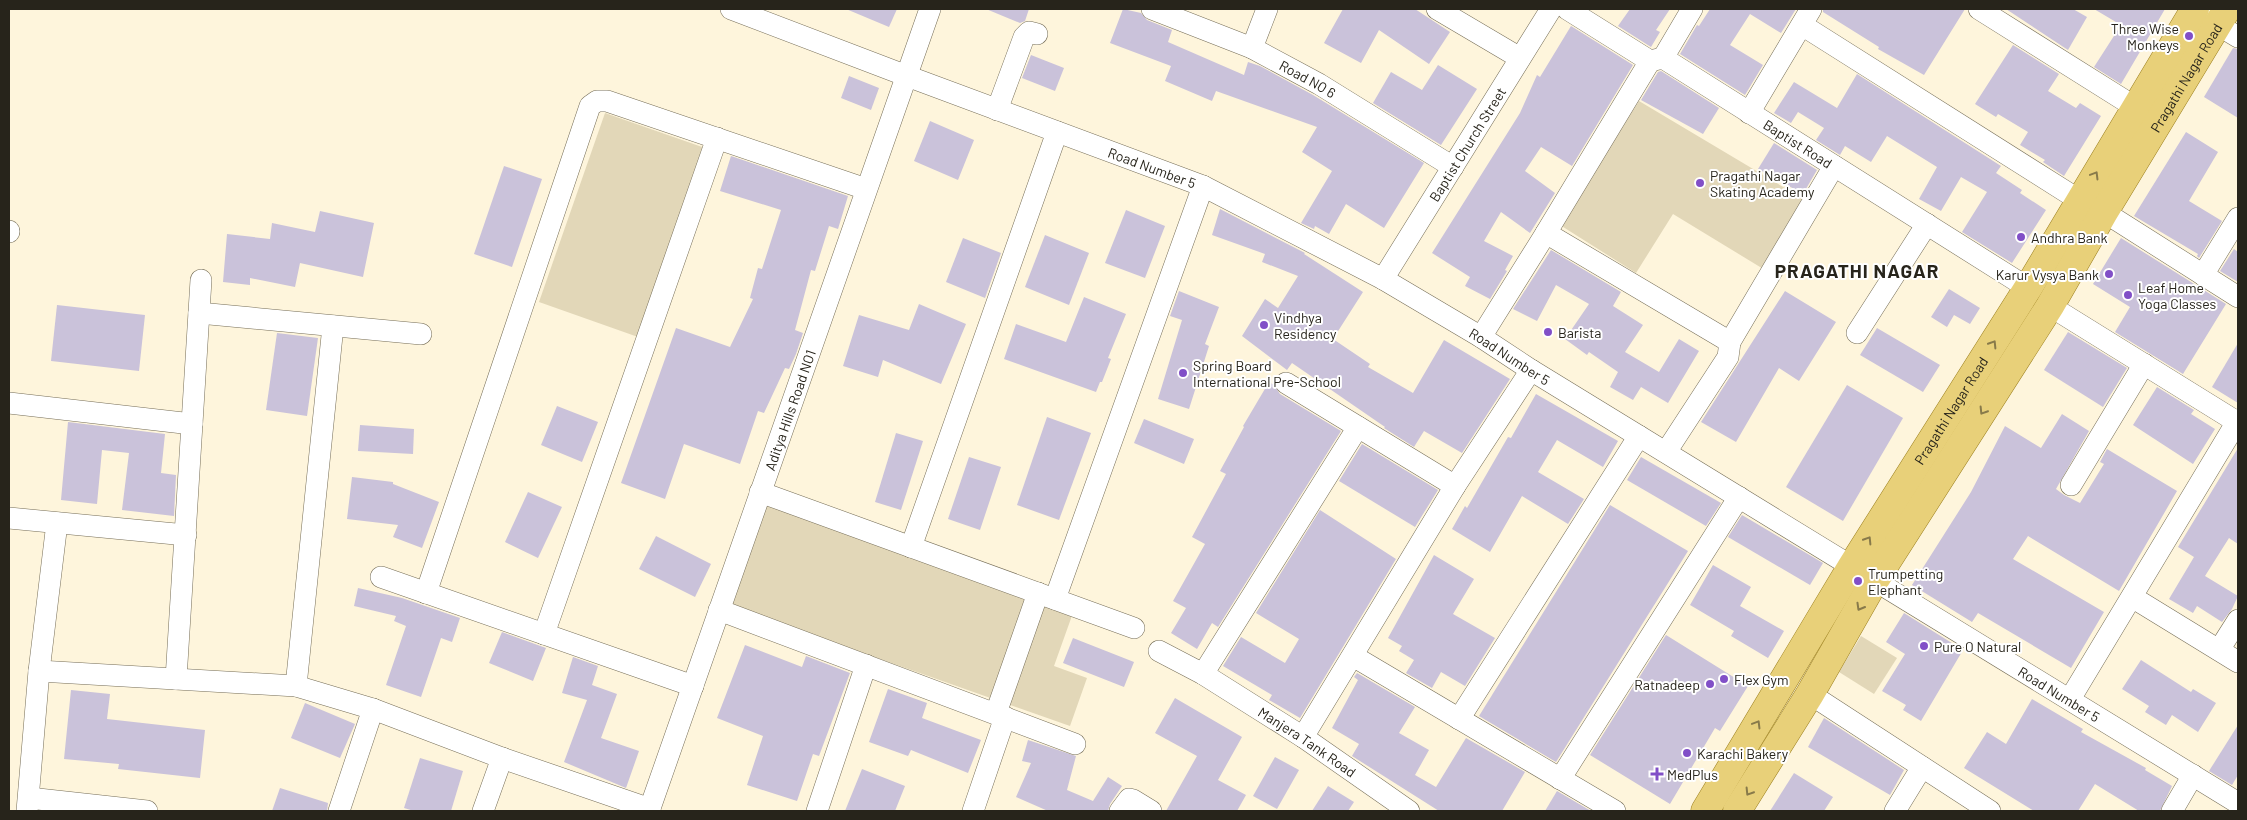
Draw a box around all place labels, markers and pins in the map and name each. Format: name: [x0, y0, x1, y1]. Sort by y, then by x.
place label: Three Wise Monkeys: [2111, 20, 2179, 53]
marker: Three Wise Monkeys: [2183, 30, 2195, 42]
place label: Pragathi Nagar Skating Academy: [1710, 167, 1815, 200]
marker: Pragathi Nagar Skating Academy: [1694, 177, 1706, 189]
place label: Andhra Bank: [2031, 229, 2108, 246]
marker: Andhra Bank: [2015, 231, 2027, 243]
place label: Karur Vysya Bank: [1996, 266, 2099, 283]
marker: Karur Vysya Bank: [2103, 268, 2115, 280]
place label: Leaf Home Yoga Classes: [2138, 279, 2217, 312]
marker: Leaf Home Yoga Classes: [2122, 289, 2134, 301]
place label: Vindhya Residency: [1274, 309, 1337, 342]
marker: Vindhya Residency: [1258, 319, 1270, 331]
place label: Barista: [1558, 324, 1601, 341]
marker: Barista: [1542, 326, 1554, 338]
place label: Spring Board International Pre-School: [1193, 357, 1341, 390]
marker: Spring Board International Pre-School: [1177, 367, 1189, 379]
place label: Trumpetting Elephant: [1868, 565, 1943, 598]
marker: Trumpetting Elephant: [1852, 575, 1864, 587]
place label: Pure O Natural: [1934, 638, 2021, 655]
marker: Pure O Natural: [1918, 640, 1930, 652]
place label: Flex Gym: [1734, 671, 1789, 688]
marker: Flex Gym: [1718, 673, 1730, 685]
place label: Ratnadeep: [1634, 676, 1700, 693]
marker: Ratnadeep: [1704, 678, 1716, 690]
place label: Karachi Bakery: [1697, 745, 1789, 762]
marker: Karachi Bakery: [1681, 747, 1693, 759]
place label: MedPlus: [1667, 766, 1718, 783]
marker: MedPlus: [1651, 768, 1663, 780]

